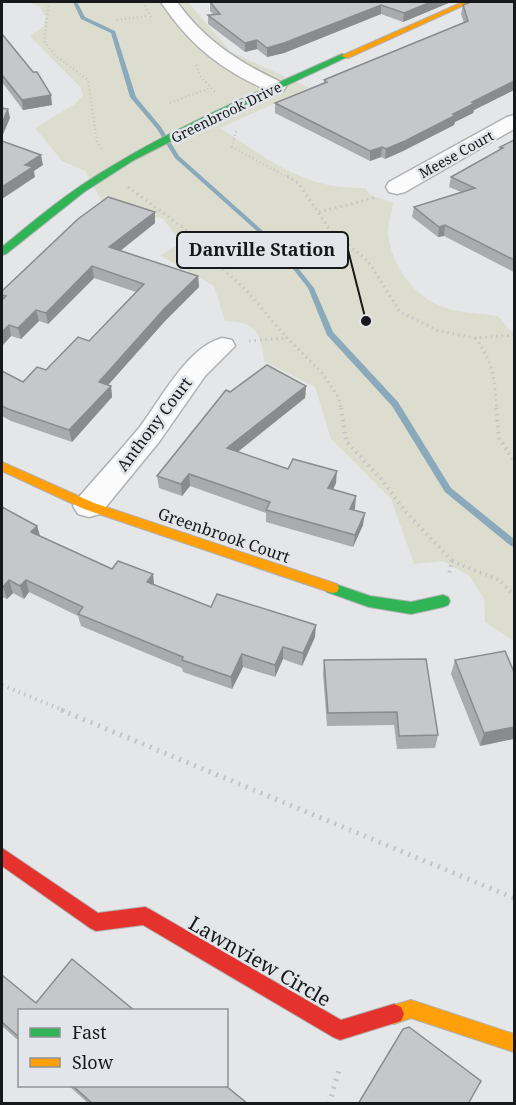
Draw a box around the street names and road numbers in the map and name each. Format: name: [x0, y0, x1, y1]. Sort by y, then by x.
street label: Greenbrook Drive: [168, 77, 284, 147]
street label: Meese Court: [415, 126, 497, 182]
street label: Anthony Court: [111, 372, 197, 475]
street label: Greenbrook Court: [155, 502, 293, 568]
street label: Lawnview Circle: [184, 909, 336, 1013]

